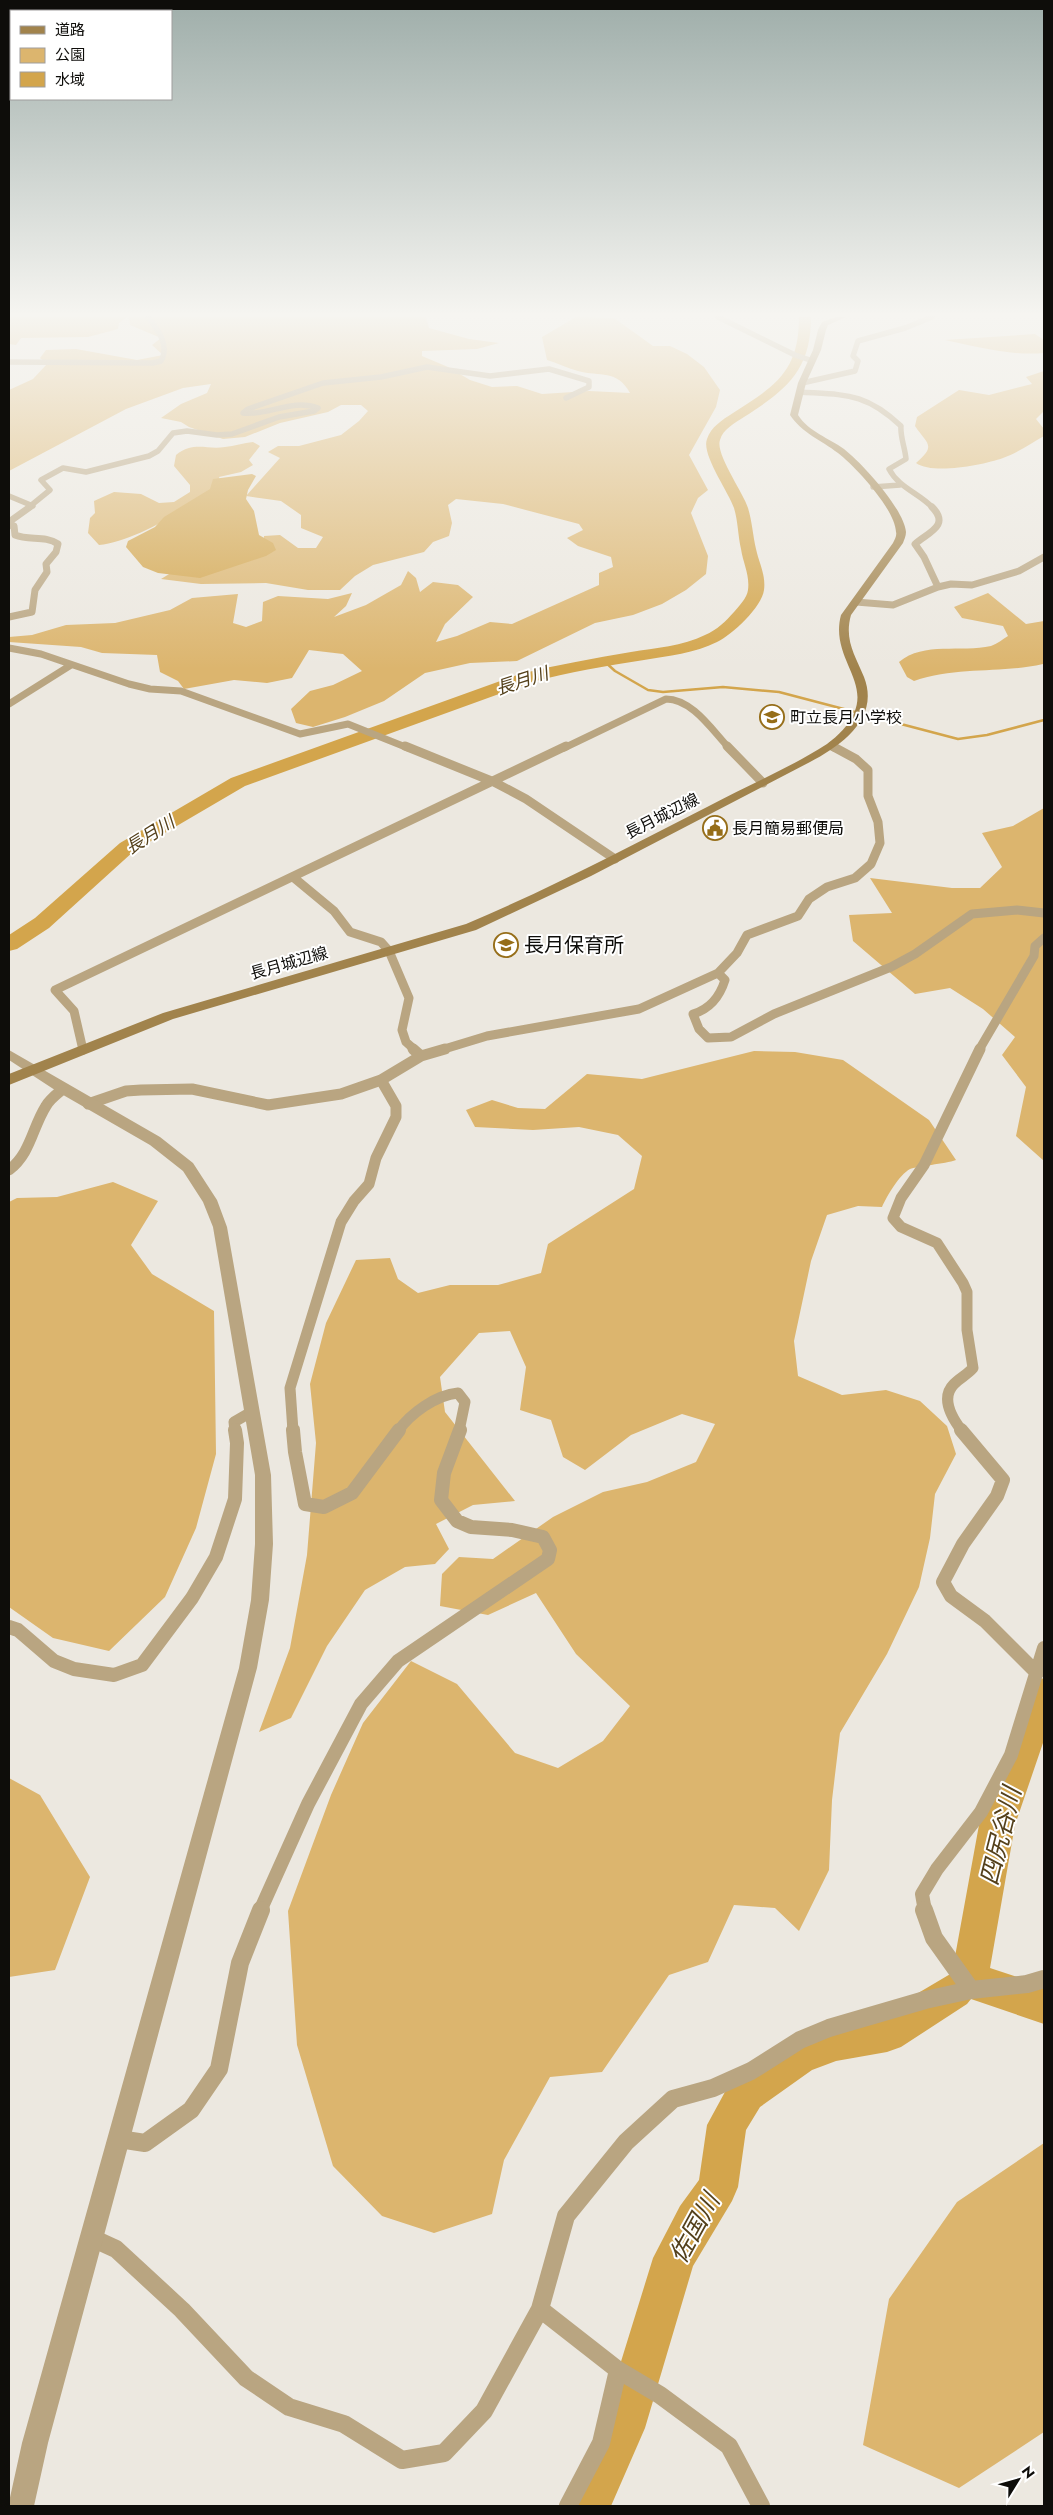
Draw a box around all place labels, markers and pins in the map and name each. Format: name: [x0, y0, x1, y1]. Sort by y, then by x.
school or university icon: 町立長月小学校: [759, 704, 785, 730]
place label: 町立長月小学校: [790, 706, 902, 729]
public building icon: 長月簡易郵便局: [702, 815, 728, 841]
place label: 長月簡易郵便局: [732, 817, 844, 840]
place label: 長月保育所: [524, 931, 624, 960]
school or university icon: 長月保育所: [493, 932, 519, 958]

